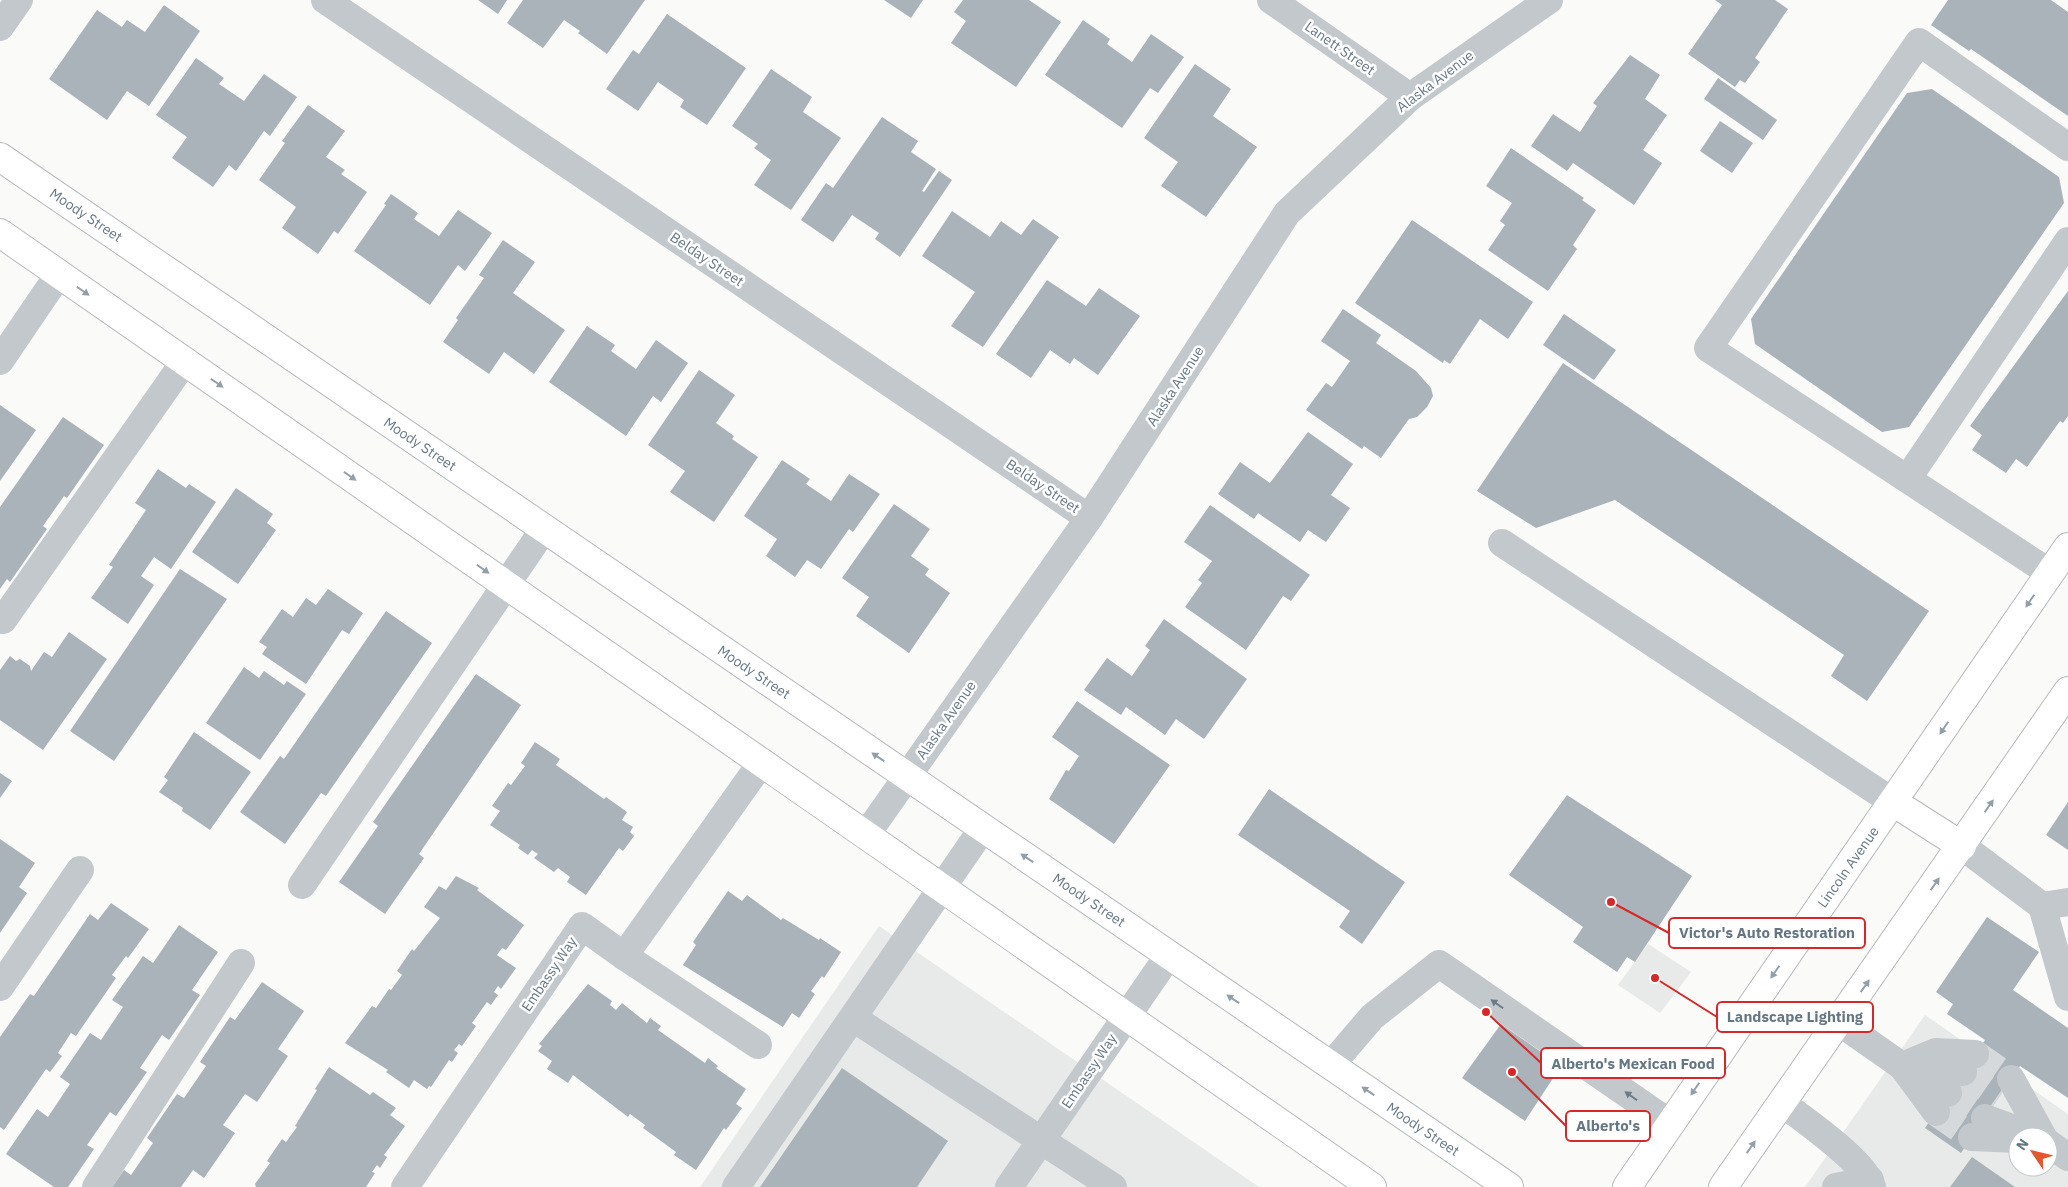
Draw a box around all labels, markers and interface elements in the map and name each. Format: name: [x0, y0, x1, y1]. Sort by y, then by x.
street label: Lanett Street: [1301, 17, 1379, 79]
street label: Alaska Avenue: [1393, 46, 1477, 116]
street label: Moody Street: [46, 184, 126, 246]
street label: Belday Street: [667, 228, 747, 290]
one-way arrow: [76, 286, 90, 296]
street label: Alaska Avenue: [1142, 342, 1208, 429]
one-way arrow: [210, 378, 223, 388]
street label: Moody Street: [380, 413, 460, 475]
street label: Belday Street: [1003, 455, 1083, 517]
one-way arrow: [343, 471, 357, 481]
one-way arrow: [477, 564, 490, 574]
one-way arrow: [2025, 595, 2035, 608]
street label: Moody Street: [714, 641, 794, 703]
street label: Alaska Avenue: [912, 677, 980, 763]
one-way arrow: [1939, 721, 1949, 735]
one-way arrow: [871, 752, 885, 762]
one-way arrow: [1984, 799, 1994, 812]
street label: Lincoln Avenue: [1813, 823, 1883, 911]
one-way arrow: [1020, 853, 1034, 863]
street label: Moody Street: [1049, 869, 1129, 931]
one-way arrow: [1930, 877, 1940, 891]
callout: Victor's Auto Restoration: [1669, 918, 1865, 948]
text: Victor's Auto Restoration: [1679, 923, 1855, 942]
street label: Embassy Way: [517, 933, 581, 1015]
one-way arrow: [1770, 965, 1780, 979]
one-way arrow: [1860, 979, 1870, 992]
one-way arrow: [1227, 994, 1240, 1004]
one-way arrow: [1490, 999, 1504, 1009]
callout: Landscape Lighting: [1717, 1002, 1873, 1032]
text: Landscape Lighting: [1727, 1007, 1864, 1026]
street label: Embassy Way: [1057, 1030, 1121, 1112]
callout: Alberto's Mexican Food: [1541, 1048, 1725, 1078]
text: Alberto's Mexican Food: [1551, 1054, 1715, 1073]
one-way arrow: [1690, 1082, 1700, 1096]
one-way arrow: [1361, 1086, 1374, 1096]
one-way arrow: [1624, 1091, 1637, 1101]
street label: Moody Street: [1383, 1098, 1463, 1160]
callout: Alberto's: [1566, 1111, 1650, 1141]
text: Alberto's: [1576, 1116, 1640, 1135]
north arrow: [2008, 1127, 2058, 1177]
text: N: [2012, 1135, 2033, 1154]
one-way arrow: [1746, 1140, 1756, 1154]

